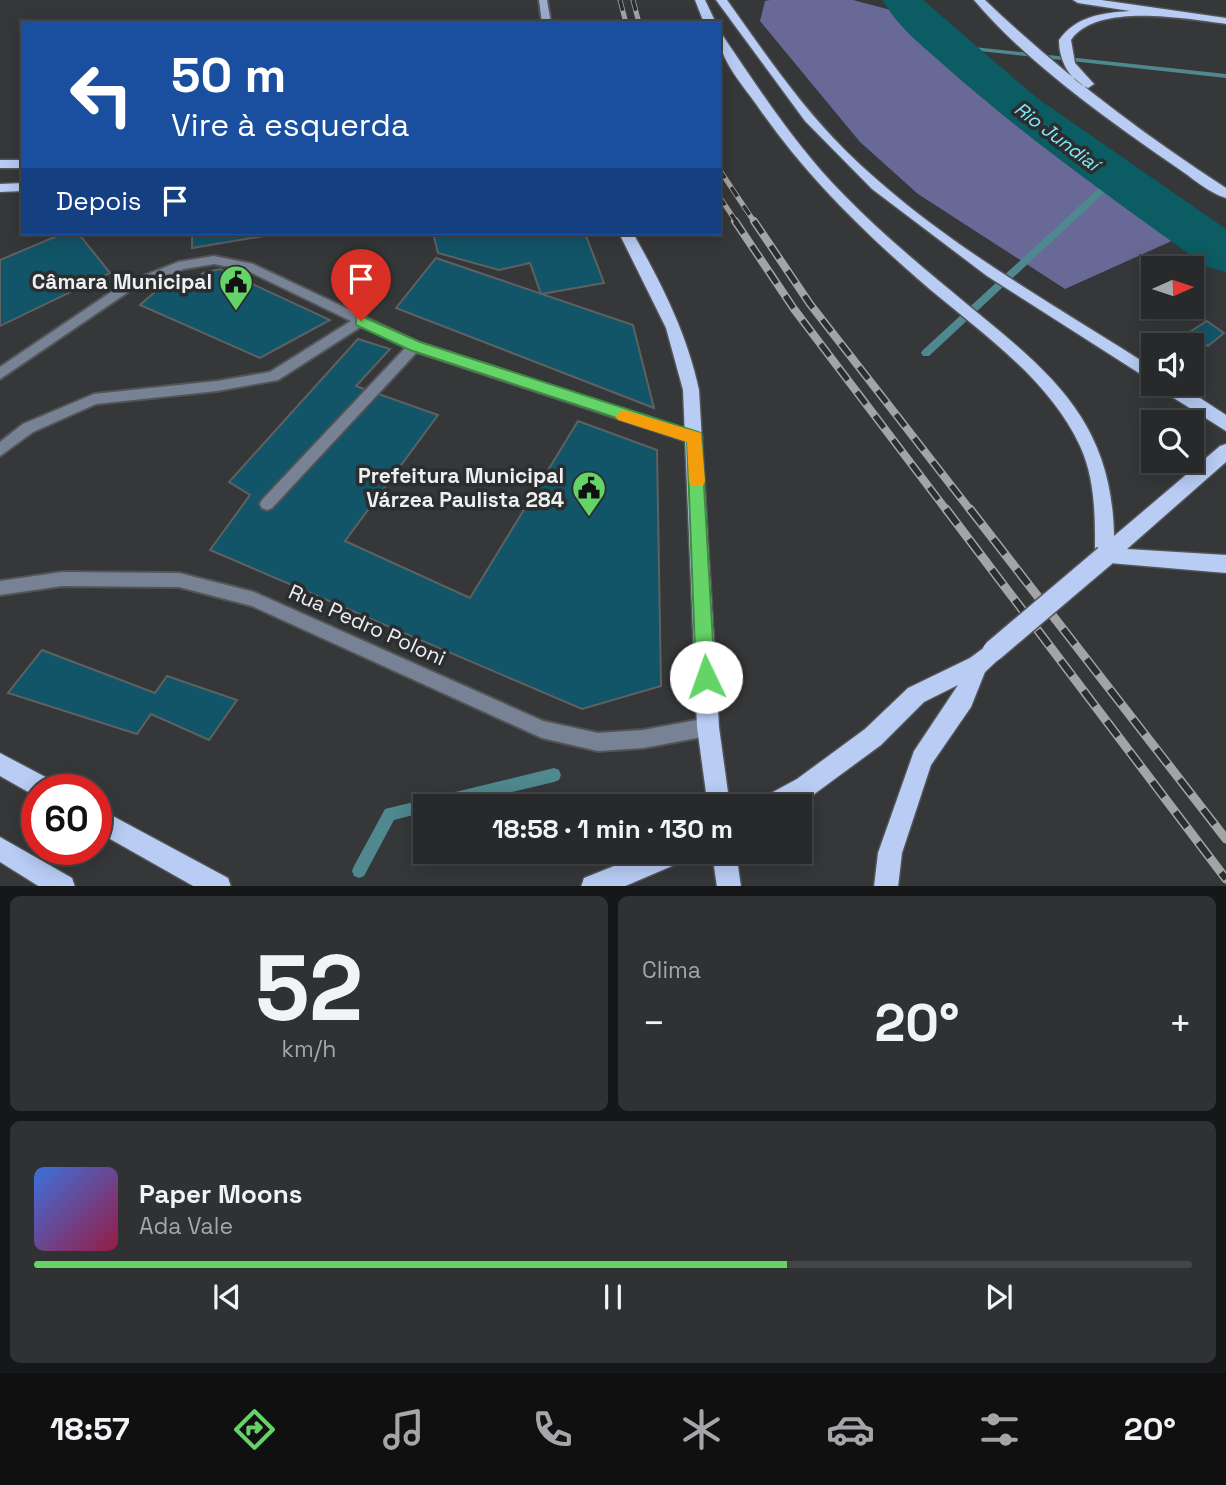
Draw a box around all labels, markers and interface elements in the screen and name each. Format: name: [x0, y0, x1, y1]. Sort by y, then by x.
text: 50 m: [171, 44, 286, 106]
icon: left: [56, 49, 147, 140]
water label: Rio Jundiaí: [1009, 96, 1107, 178]
text: Vire à esquerda: [171, 105, 409, 145]
icon: arrive: [156, 182, 194, 220]
text: Depois: [56, 184, 142, 218]
pin: [331, 249, 391, 321]
north arrow: [1141, 256, 1204, 318]
map controls: [1141, 256, 1204, 473]
icon: arrive: [342, 260, 380, 298]
public building icon: Câmara Municipal: [217, 263, 255, 312]
place label: Câmara Municipal: [32, 268, 212, 295]
button: sound: [1141, 333, 1204, 396]
button: search: [1141, 410, 1204, 473]
place label: Prefeitura Municipal Várzea Paulista 284: [358, 462, 564, 513]
public building icon: Prefeitura Municipal Várzea Paulista 284: [570, 469, 608, 518]
street label: Rua Pedro Poloni: [284, 578, 450, 671]
position arrow: [669, 640, 743, 714]
speed limit sign: 60: [21, 774, 112, 865]
text: 18:58 · 1 min · 130 m: [492, 812, 733, 846]
text: 52: [255, 930, 363, 1047]
text: Clima: [642, 955, 701, 985]
text: 20°: [874, 990, 960, 1056]
text: −: [642, 999, 666, 1047]
text: +: [1168, 999, 1192, 1047]
text: km/h: [282, 1034, 336, 1064]
text: Paper Moons: [139, 1177, 302, 1211]
text: Ada Vale: [139, 1211, 233, 1241]
icon: previous: [208, 1278, 246, 1316]
icon: pause: [594, 1278, 632, 1316]
icon: next: [980, 1278, 1018, 1316]
icon: directions: [230, 1405, 279, 1454]
icon: music: [379, 1405, 428, 1454]
icon: phone: [528, 1405, 577, 1454]
icon: climate: [677, 1405, 726, 1454]
icon: car: [826, 1405, 875, 1454]
icon: filters: [975, 1405, 1024, 1454]
text: 18:57: [50, 1409, 130, 1449]
text: 20°: [1124, 1409, 1176, 1449]

